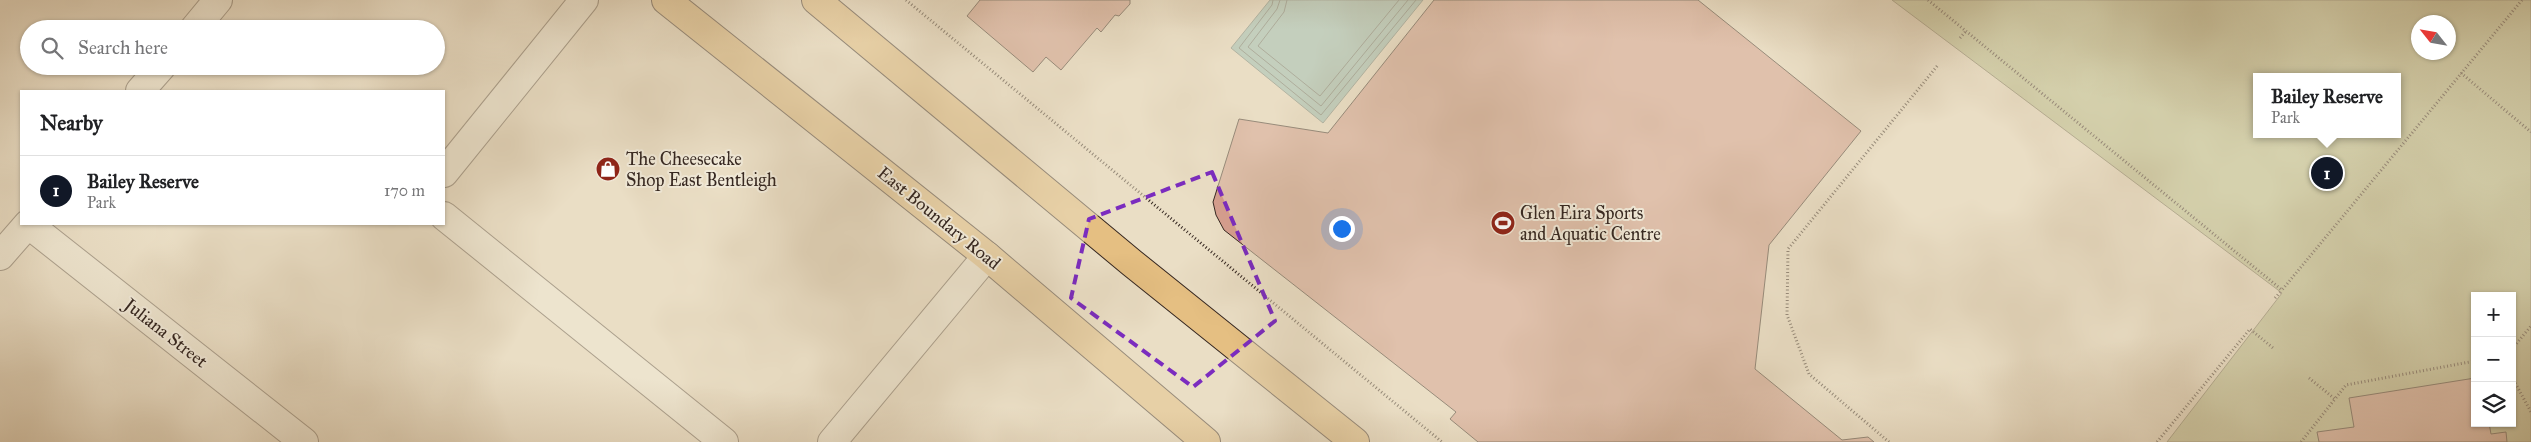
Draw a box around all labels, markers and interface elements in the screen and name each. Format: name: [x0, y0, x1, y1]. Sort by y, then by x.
north arrow: [2411, 15, 2456, 60]
search box: [20, 20, 445, 75]
icon: search: [38, 34, 66, 62]
text: Search here: [78, 36, 168, 59]
popup: [2253, 73, 2401, 138]
text: Bailey Reserve: [2271, 85, 2383, 108]
text: Park: [2271, 108, 2300, 127]
text: Nearby: [40, 110, 103, 136]
place label: The Cheesecake Shop East Bentleigh: [626, 148, 777, 192]
pin: 1: [2311, 154, 2343, 192]
shop icon: The Cheesecake Shop East Bentleigh: [595, 156, 621, 182]
street label: East Boundary Road: [873, 162, 1005, 274]
text: Bailey Reserve: [87, 170, 199, 193]
text: 1: [53, 181, 59, 200]
text: 170 m: [384, 181, 425, 200]
text: Park: [87, 193, 116, 212]
place label: Glen Eira Sports and Aquatic Centre: [1520, 202, 1661, 246]
sports icon: Glen Eira Sports and Aquatic Centre: [1490, 210, 1516, 236]
your location: [1329, 216, 1355, 242]
street label: Juliana Street: [118, 292, 213, 374]
map controls: [2471, 292, 2516, 427]
button: +: [2471, 292, 2516, 337]
button: −: [2471, 337, 2516, 382]
button: layers: [2471, 382, 2516, 427]

